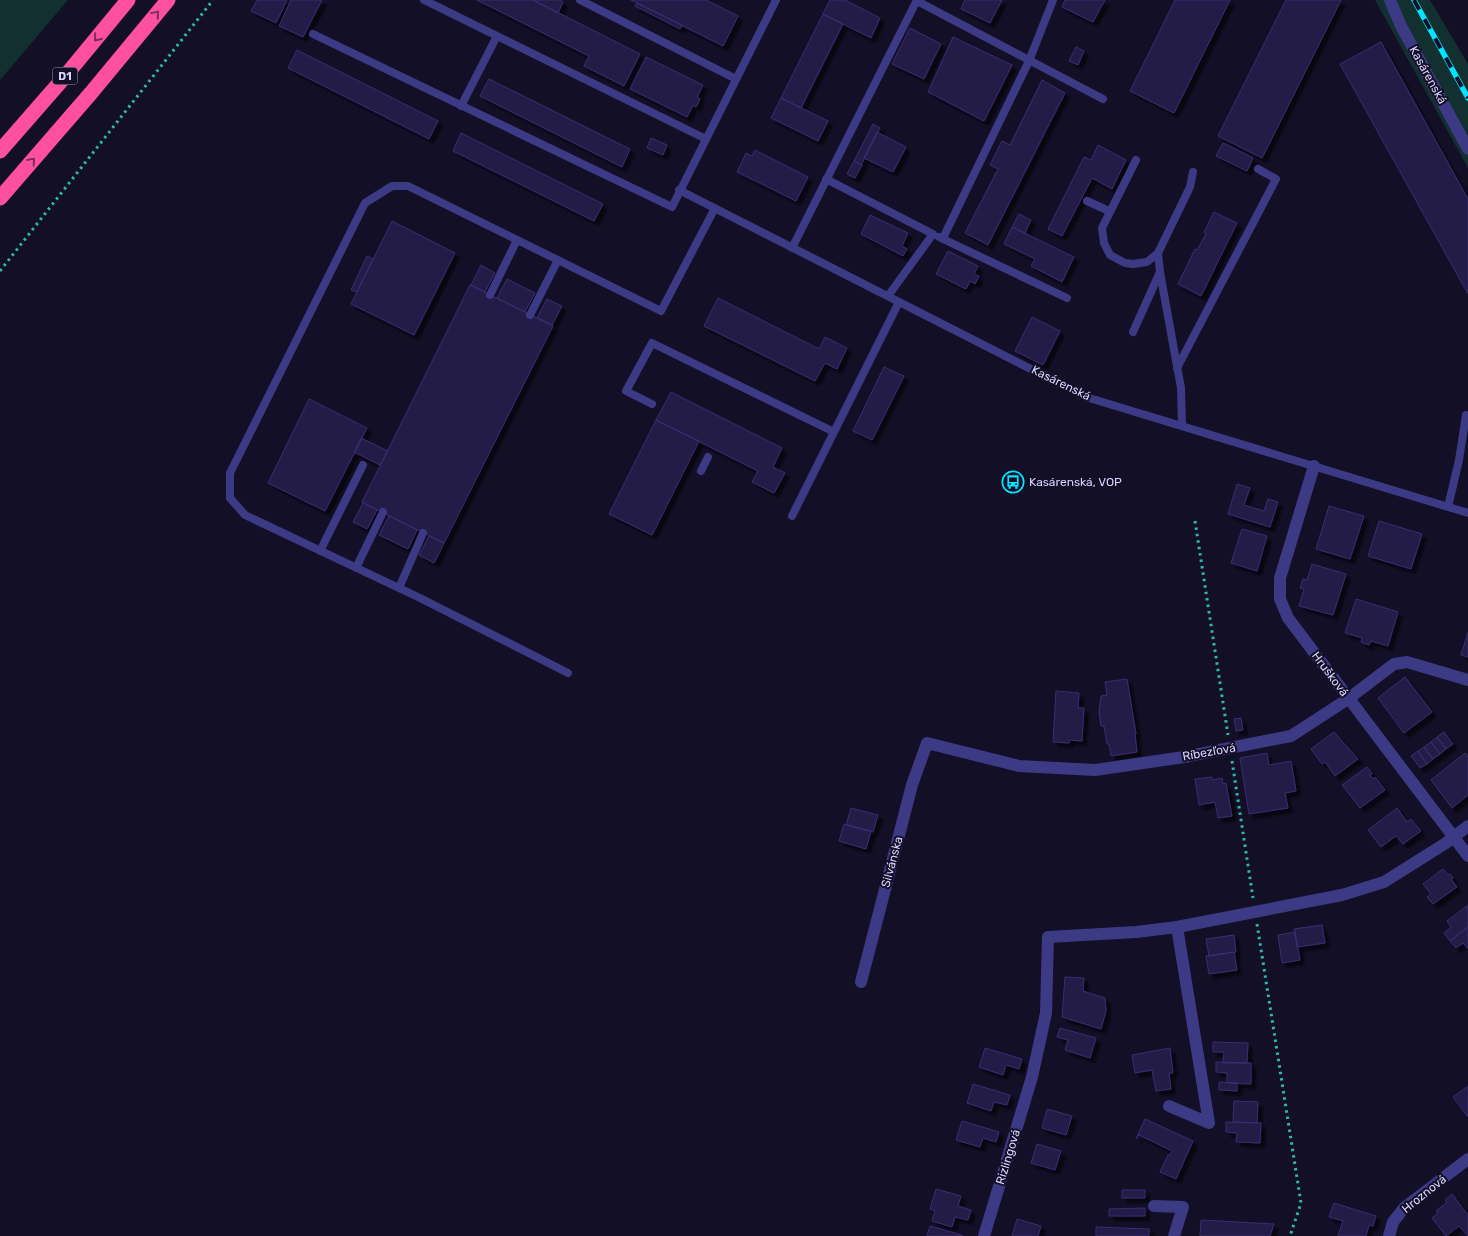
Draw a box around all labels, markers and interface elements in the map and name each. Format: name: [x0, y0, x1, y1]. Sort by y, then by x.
one-way arrow: [150, 11, 159, 20]
one-way arrow: [93, 32, 102, 41]
street label: Kasárenská: [1406, 44, 1450, 106]
road number: D1: [52, 68, 78, 84]
one-way arrow: [26, 158, 35, 167]
street label: Kasárenská: [1029, 363, 1093, 403]
bus stop icon: Kasárenská, VOP: [1001, 470, 1025, 494]
place label: Kasárenská, VOP: [1029, 475, 1122, 489]
street label: Hrušková: [1309, 649, 1351, 699]
street label: Ríbezľová: [1181, 740, 1237, 764]
street label: Silvánska: [878, 835, 906, 889]
street label: Rizlingová: [993, 1128, 1023, 1186]
street label: Hroznová: [1399, 1172, 1449, 1216]

